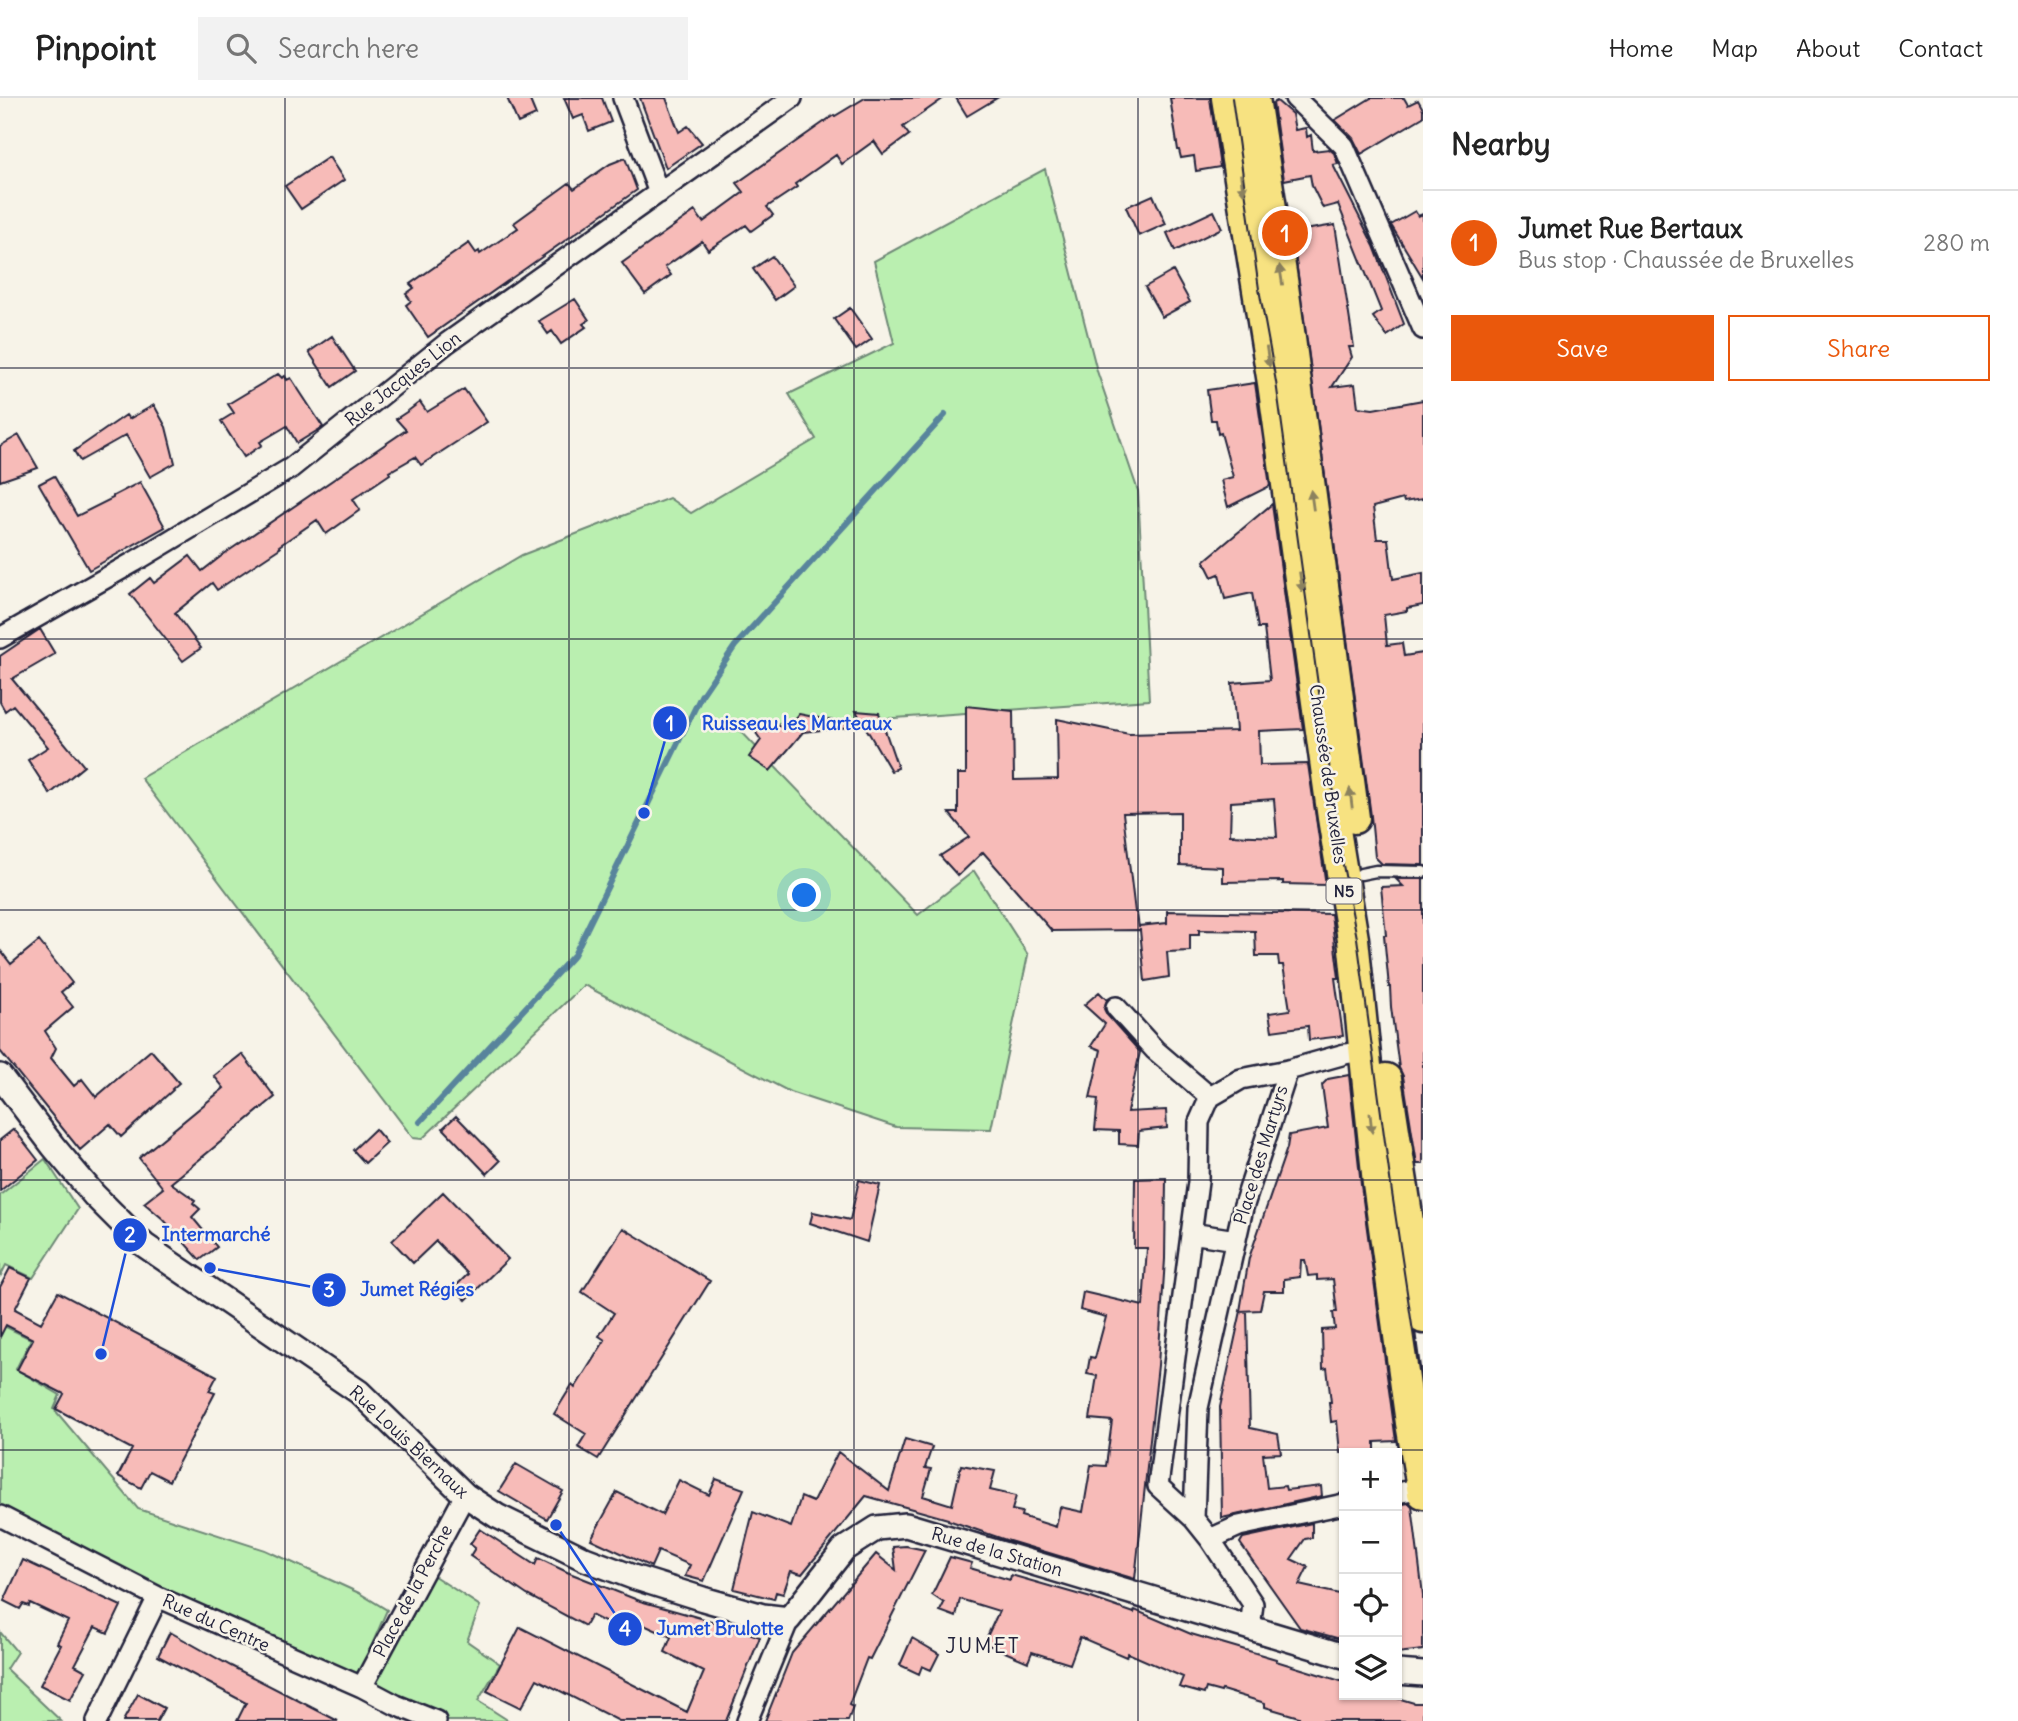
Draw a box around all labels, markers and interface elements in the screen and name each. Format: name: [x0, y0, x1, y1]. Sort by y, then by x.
search box: [198, 17, 688, 80]
text: Pinpoint: [35, 27, 156, 69]
icon: search: [222, 29, 260, 67]
text: Search here: [278, 32, 419, 65]
text: Home: [1609, 33, 1673, 63]
text: Map: [1711, 33, 1758, 63]
text: About: [1796, 33, 1860, 63]
text: Contact: [1898, 33, 1983, 63]
text: Nearby: [1451, 125, 1551, 163]
one-way arrow: [1236, 174, 1247, 196]
pin: 1: [1262, 207, 1308, 259]
text: Jumet Rue Bertaux: [1518, 212, 1743, 245]
text: 1: [1469, 228, 1479, 257]
text: 280 m: [1923, 228, 1990, 257]
text: Bus stop · Chaussée de Bruxelles: [1518, 245, 1854, 274]
one-way arrow: [1275, 263, 1286, 285]
button: Save: [1451, 315, 1714, 381]
button: Share: [1728, 315, 1990, 381]
street label: Rue Jacques Lion: [340, 326, 465, 431]
one-way arrow: [1263, 346, 1274, 368]
one-way arrow: [1306, 489, 1317, 511]
one-way arrow: [1296, 571, 1307, 593]
street label: Chaussée de Bruxelles: [1305, 683, 1352, 865]
callout: Ruisseau les Marteaux: [653, 703, 906, 743]
text: 1: [666, 710, 674, 737]
text: Ruisseau les Marteaux: [702, 711, 893, 735]
one-way arrow: [1346, 787, 1357, 809]
your location: [787, 878, 821, 912]
road number: N5: [1326, 878, 1362, 904]
street label: Place des Martyrs: [1228, 1082, 1293, 1227]
one-way arrow: [1366, 1112, 1377, 1134]
callout: Intermarché: [112, 1215, 284, 1255]
text: 2: [124, 1221, 136, 1248]
text: Intermarché: [161, 1222, 271, 1246]
callout: Jumet Régies: [311, 1270, 488, 1310]
text: 3: [323, 1276, 335, 1303]
text: Jumet Régies: [360, 1277, 474, 1301]
street label: Rue Louis Biernaux: [345, 1380, 474, 1503]
map controls: [1339, 1448, 1402, 1700]
button: +: [1339, 1448, 1402, 1511]
button: −: [1339, 1511, 1402, 1574]
street label: Place de la Perche: [368, 1520, 457, 1661]
street label: Rue de la Station: [929, 1522, 1065, 1581]
button: locate: [1339, 1574, 1402, 1637]
street label: Rue du Centre: [159, 1589, 273, 1656]
callout: Jumet Brulotte: [607, 1609, 798, 1649]
text: 4: [619, 1615, 631, 1642]
text: Jumet Brulotte: [656, 1616, 784, 1640]
district label: JUMET: [945, 1632, 1021, 1659]
button: layers: [1339, 1637, 1402, 1700]

